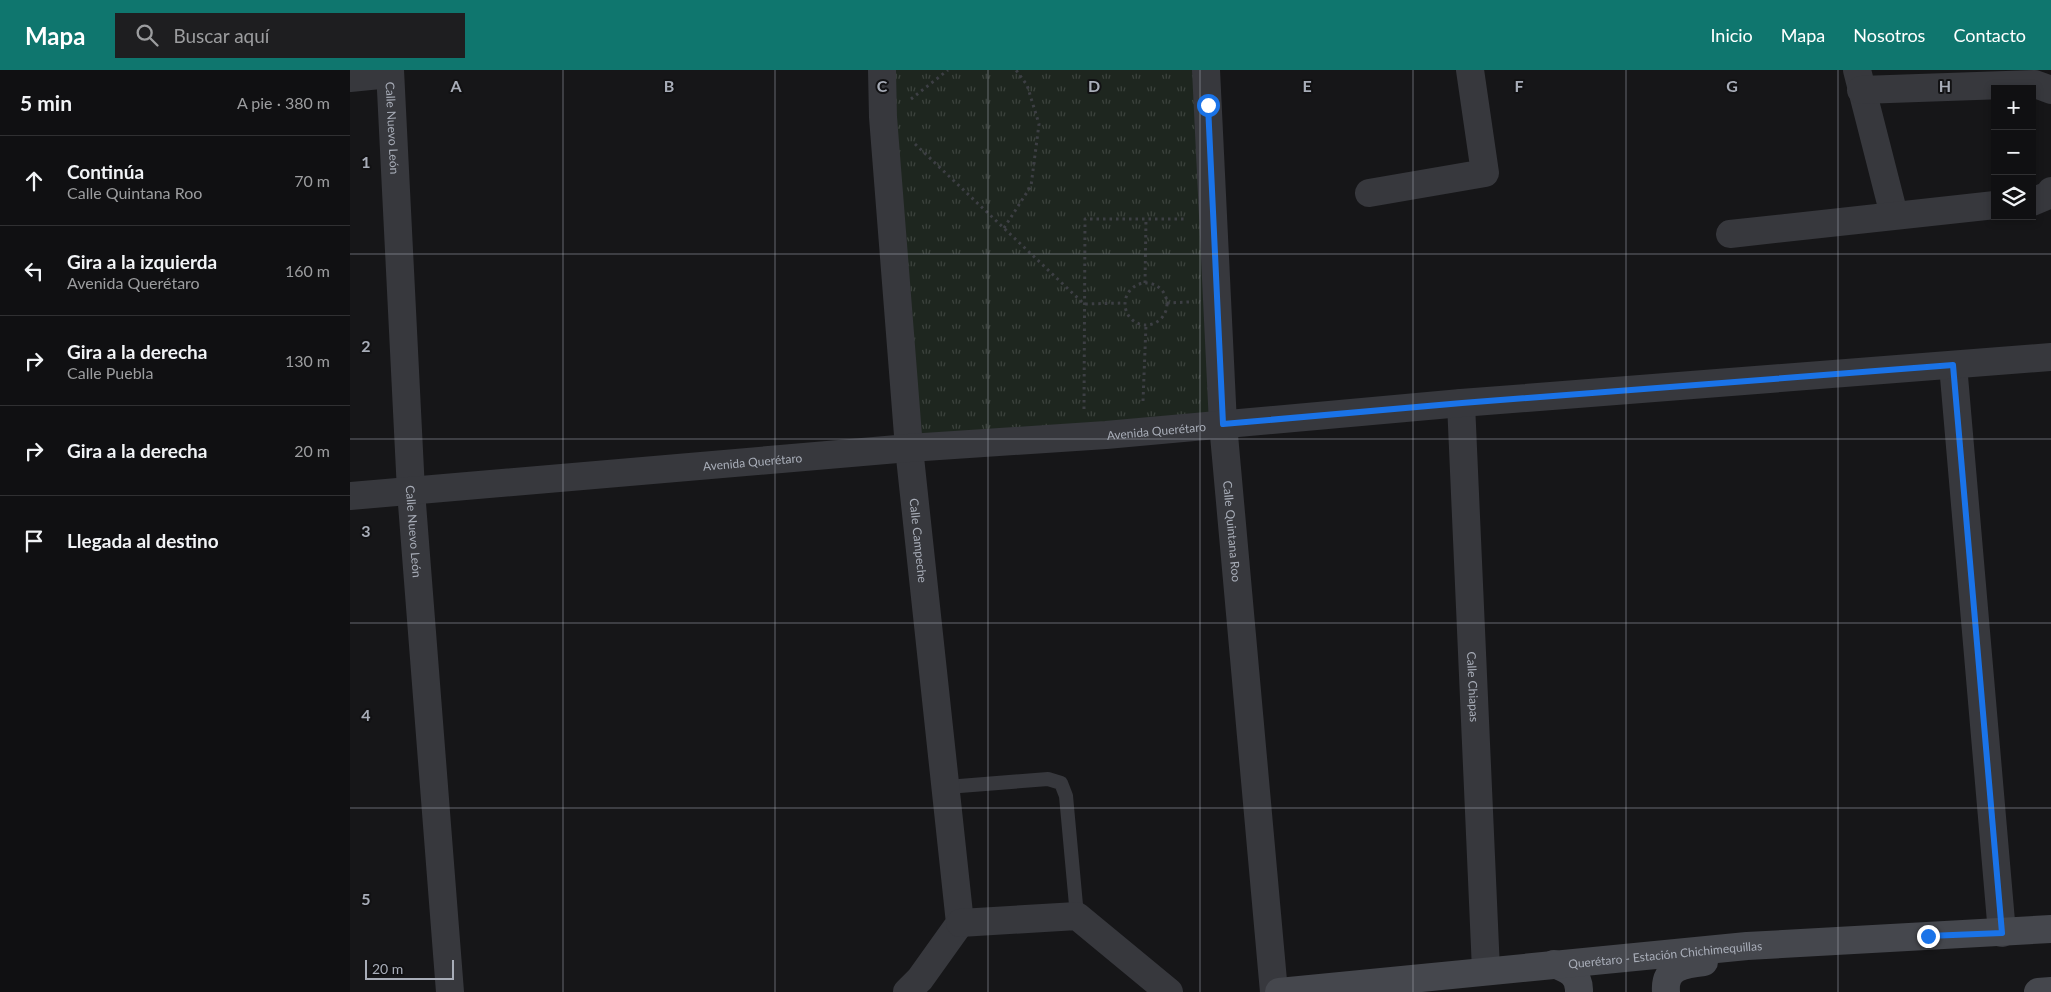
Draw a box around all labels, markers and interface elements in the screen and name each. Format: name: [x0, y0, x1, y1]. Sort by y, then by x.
search box: [115, 13, 465, 58]
text: Mapa: [25, 21, 85, 50]
icon: search: [133, 21, 161, 49]
text: Buscar aquí: [173, 24, 269, 47]
text: Inicio: [1710, 24, 1753, 46]
text: Mapa: [1781, 24, 1825, 46]
text: Nosotros: [1853, 24, 1925, 46]
text: Contacto: [1953, 24, 2026, 46]
text: A: [449, 76, 462, 95]
text: B: [664, 76, 674, 95]
text: C: [877, 76, 888, 95]
text: D: [1088, 76, 1100, 95]
text: E: [1302, 76, 1312, 95]
text: F: [1514, 76, 1524, 95]
text: G: [1726, 76, 1738, 95]
text: H: [1939, 76, 1951, 95]
street label: Calle Nuevo León: [383, 81, 403, 175]
map controls: [1991, 85, 2036, 220]
button: +: [1991, 85, 2036, 130]
text: 5 min: [20, 90, 72, 115]
text: A pie · 380 m: [237, 93, 330, 112]
route start: [1197, 94, 1220, 117]
button: −: [1991, 130, 2036, 175]
text: 1: [361, 152, 371, 171]
text: Continúa: [67, 160, 144, 183]
icon: ahead: [20, 167, 48, 195]
text: 70 m: [294, 171, 330, 190]
button: layers: [1991, 175, 2036, 220]
text: Calle Quintana Roo: [67, 183, 202, 202]
text: Gira a la izquierda: [67, 250, 217, 273]
icon: left: [20, 257, 48, 285]
text: 160 m: [285, 261, 330, 280]
text: Avenida Querétaro: [67, 273, 200, 292]
text: 2: [361, 336, 371, 355]
text: Gira a la derecha: [67, 340, 207, 363]
icon: right: [20, 347, 48, 375]
text: 130 m: [285, 351, 330, 370]
text: Calle Puebla: [67, 363, 153, 382]
street label: Avenida Querétaro: [1106, 419, 1207, 442]
icon: right: [20, 437, 48, 465]
text: Gira a la derecha: [67, 439, 207, 462]
text: 20 m: [294, 441, 330, 460]
street label: Avenida Querétaro: [702, 450, 803, 473]
street label: Calle Quintana Roo: [1221, 480, 1245, 583]
street label: Calle Nuevo León: [403, 485, 425, 578]
street label: Calle Campeche: [907, 497, 931, 583]
text: 3: [361, 521, 371, 540]
icon: arrive: [20, 527, 48, 555]
text: Llegada al destino: [67, 529, 219, 552]
street label: Calle Chiapas: [1464, 651, 1483, 722]
text: 4: [361, 705, 371, 724]
text: 5: [361, 889, 371, 908]
route end: [1917, 925, 1940, 948]
street label: Querétaro - Estación Chichimequillas: [1567, 938, 1763, 971]
scale bar: [365, 957, 454, 980]
text: 20 m: [372, 960, 403, 977]

